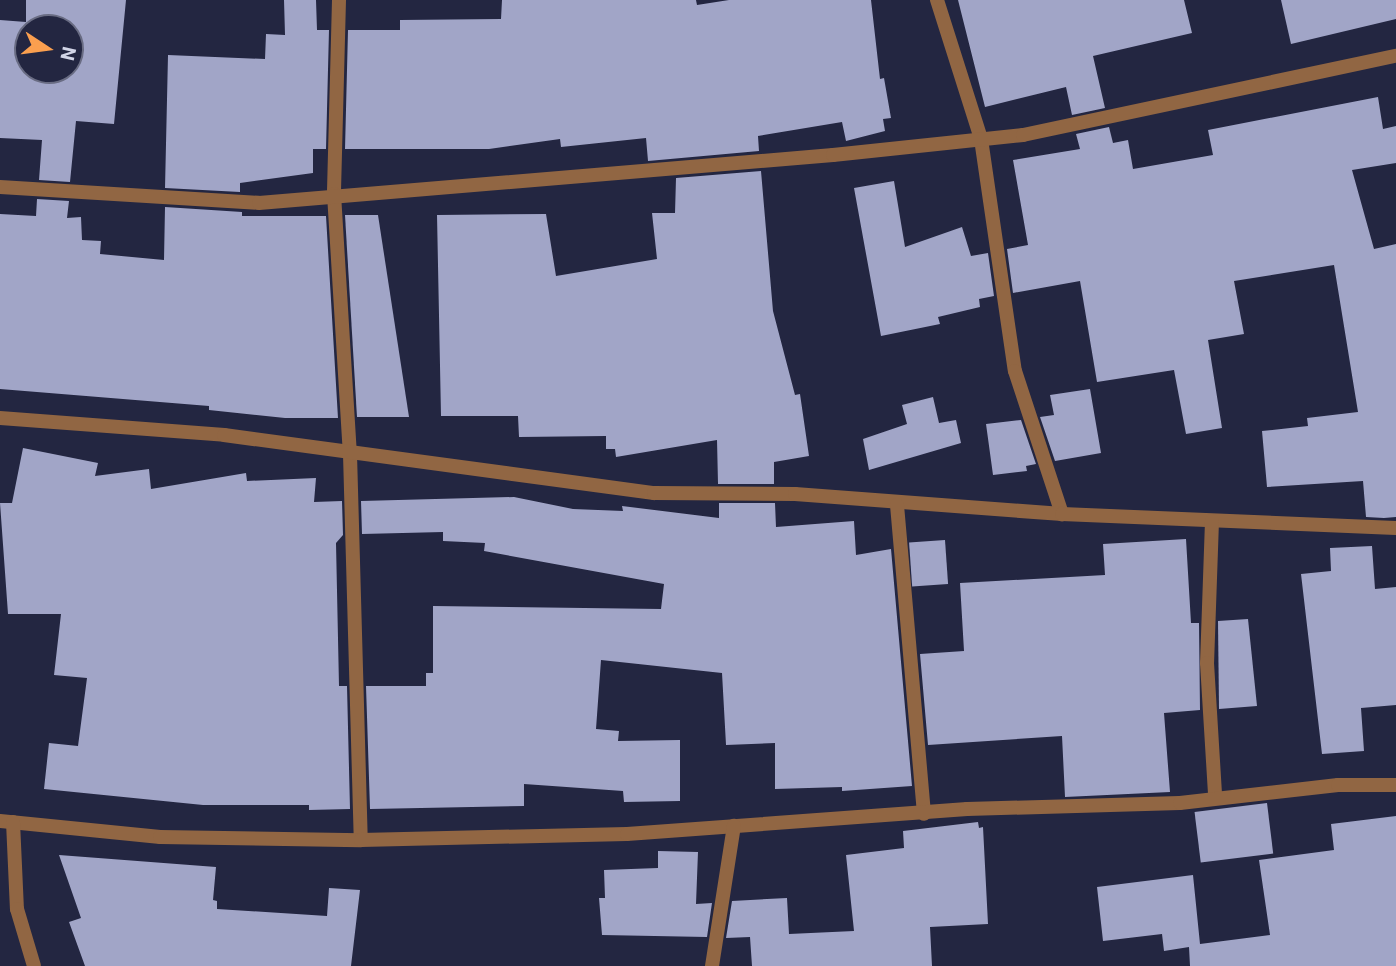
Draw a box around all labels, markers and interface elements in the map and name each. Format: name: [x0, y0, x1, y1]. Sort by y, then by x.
north arrow: [14, 14, 84, 84]
text: N: [55, 44, 81, 63]

